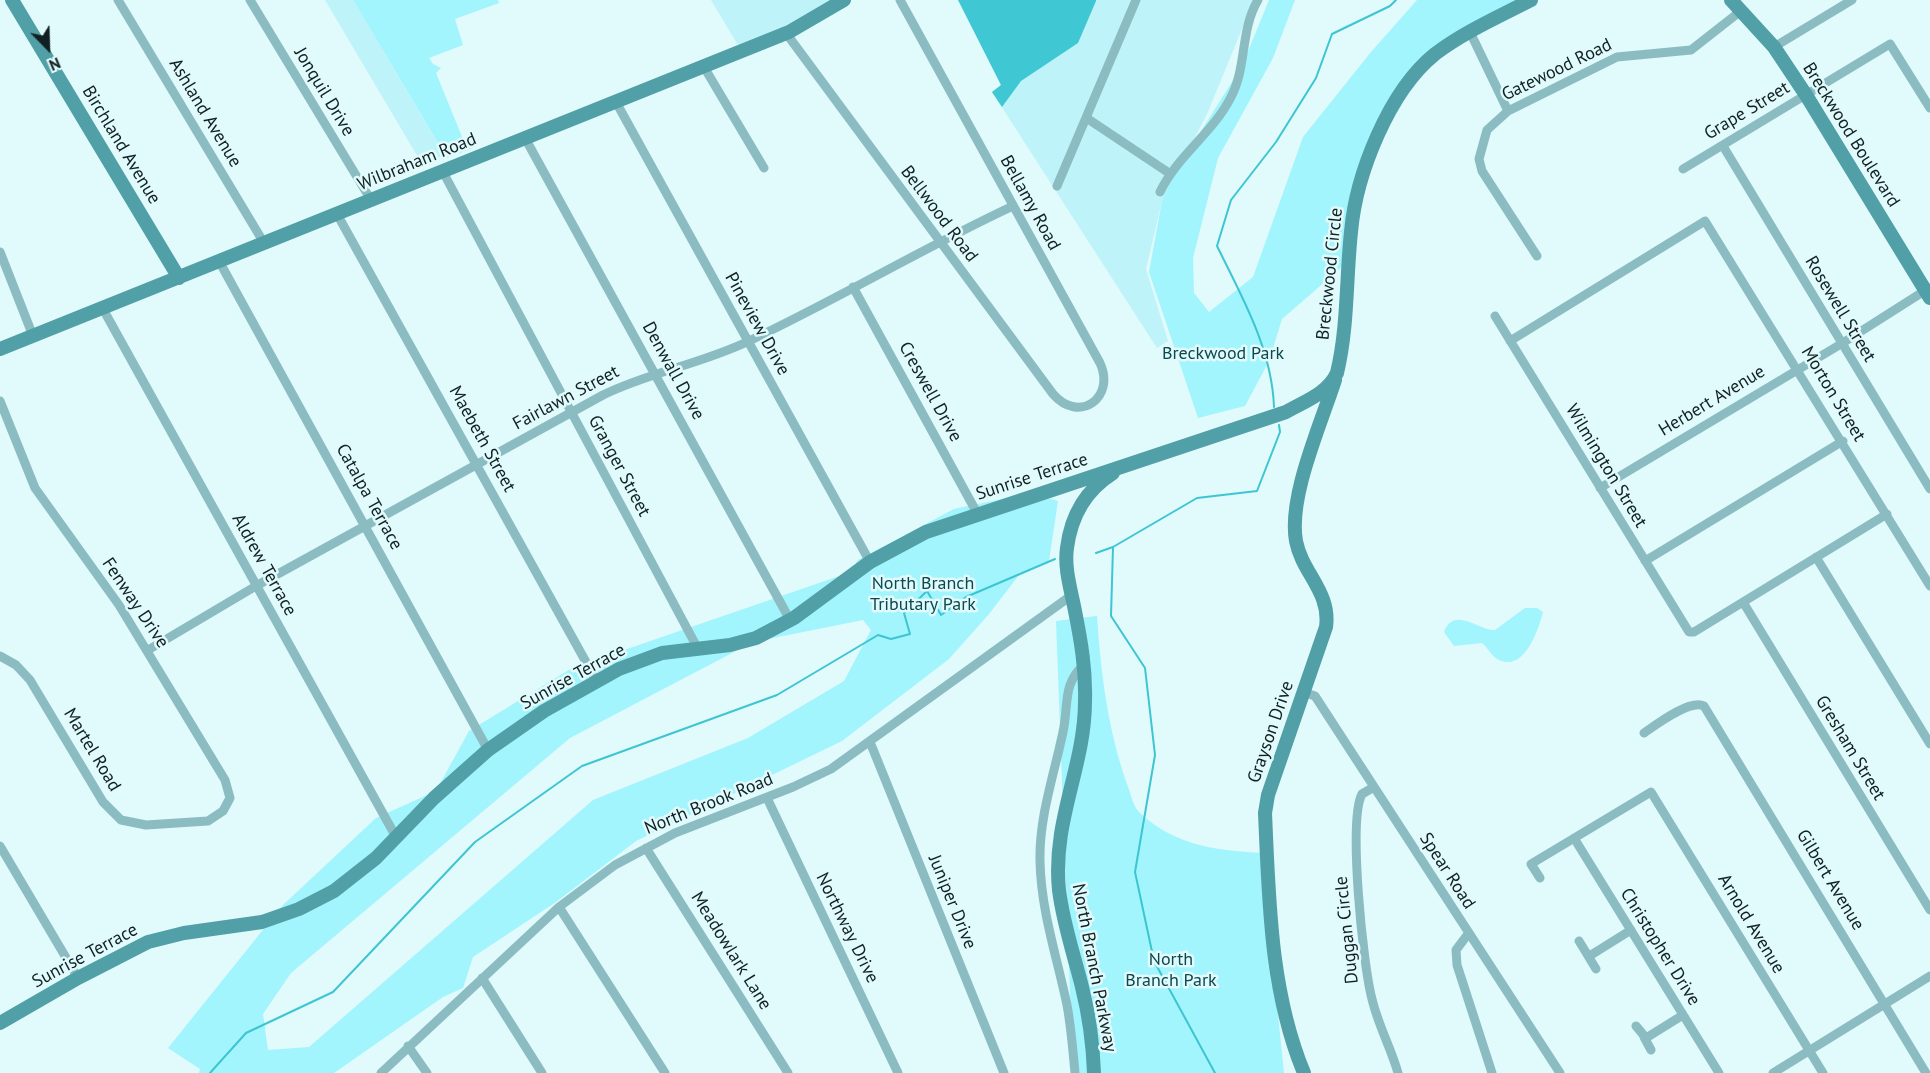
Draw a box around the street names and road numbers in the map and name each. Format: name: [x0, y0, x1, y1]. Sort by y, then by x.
street label: Gatewood Road: [1498, 34, 1616, 106]
street label: Jonquil Drive: [289, 44, 359, 140]
street label: Ashland Avenue: [164, 55, 246, 171]
street label: Breckwood Boulevard: [1798, 59, 1904, 211]
street label: Grape Street: [1700, 77, 1794, 145]
street label: Birchland Avenue: [77, 82, 165, 208]
street label: Wilbraham Road: [355, 128, 479, 196]
street label: Bellamy Road: [995, 152, 1065, 254]
street label: Bellwood Road: [896, 162, 982, 266]
street label: Breckwood Circle: [1312, 207, 1348, 341]
street label: Rosewell Street: [1800, 252, 1880, 366]
street label: Pineview Drive: [720, 269, 794, 379]
street label: Denwall Drive: [637, 318, 709, 424]
street label: Creswell Drive: [894, 338, 966, 446]
street label: Morton Street: [1796, 343, 1870, 445]
street label: Fairlawn Street: [509, 361, 623, 435]
street label: Herbert Avenue: [1655, 361, 1769, 441]
street label: Maebeth Street: [444, 382, 520, 496]
street label: Wilmington Street: [1561, 400, 1651, 532]
street label: Granger Street: [583, 412, 655, 520]
street label: Catalpa Terrace: [331, 440, 407, 554]
street label: Sunrise Terrace: [973, 449, 1091, 505]
street label: Aldrew Terrace: [227, 510, 301, 620]
street label: Fenway Drive: [97, 554, 173, 652]
street label: Sunrise Terrace: [517, 639, 629, 715]
street label: Grayson Drive: [1243, 678, 1299, 786]
street label: Gresham Street: [1810, 692, 1890, 804]
street label: Martel Road: [59, 705, 125, 795]
street label: North Brook Road: [642, 768, 776, 840]
street label: Gilbert Avenue: [1791, 826, 1869, 934]
street label: Spear Road: [1414, 829, 1480, 913]
street label: Juniper Drive: [923, 852, 981, 952]
street label: Northway Drive: [811, 869, 883, 987]
street label: Arnold Avenue: [1713, 870, 1789, 978]
street label: Duggan Circle: [1331, 875, 1363, 985]
street label: North Branch Parkway: [1067, 882, 1121, 1054]
street label: Christopher Drive: [1615, 884, 1705, 1010]
street label: Meadowlark Lane: [686, 888, 776, 1014]
street label: Sunrise Terrace: [29, 919, 141, 993]

